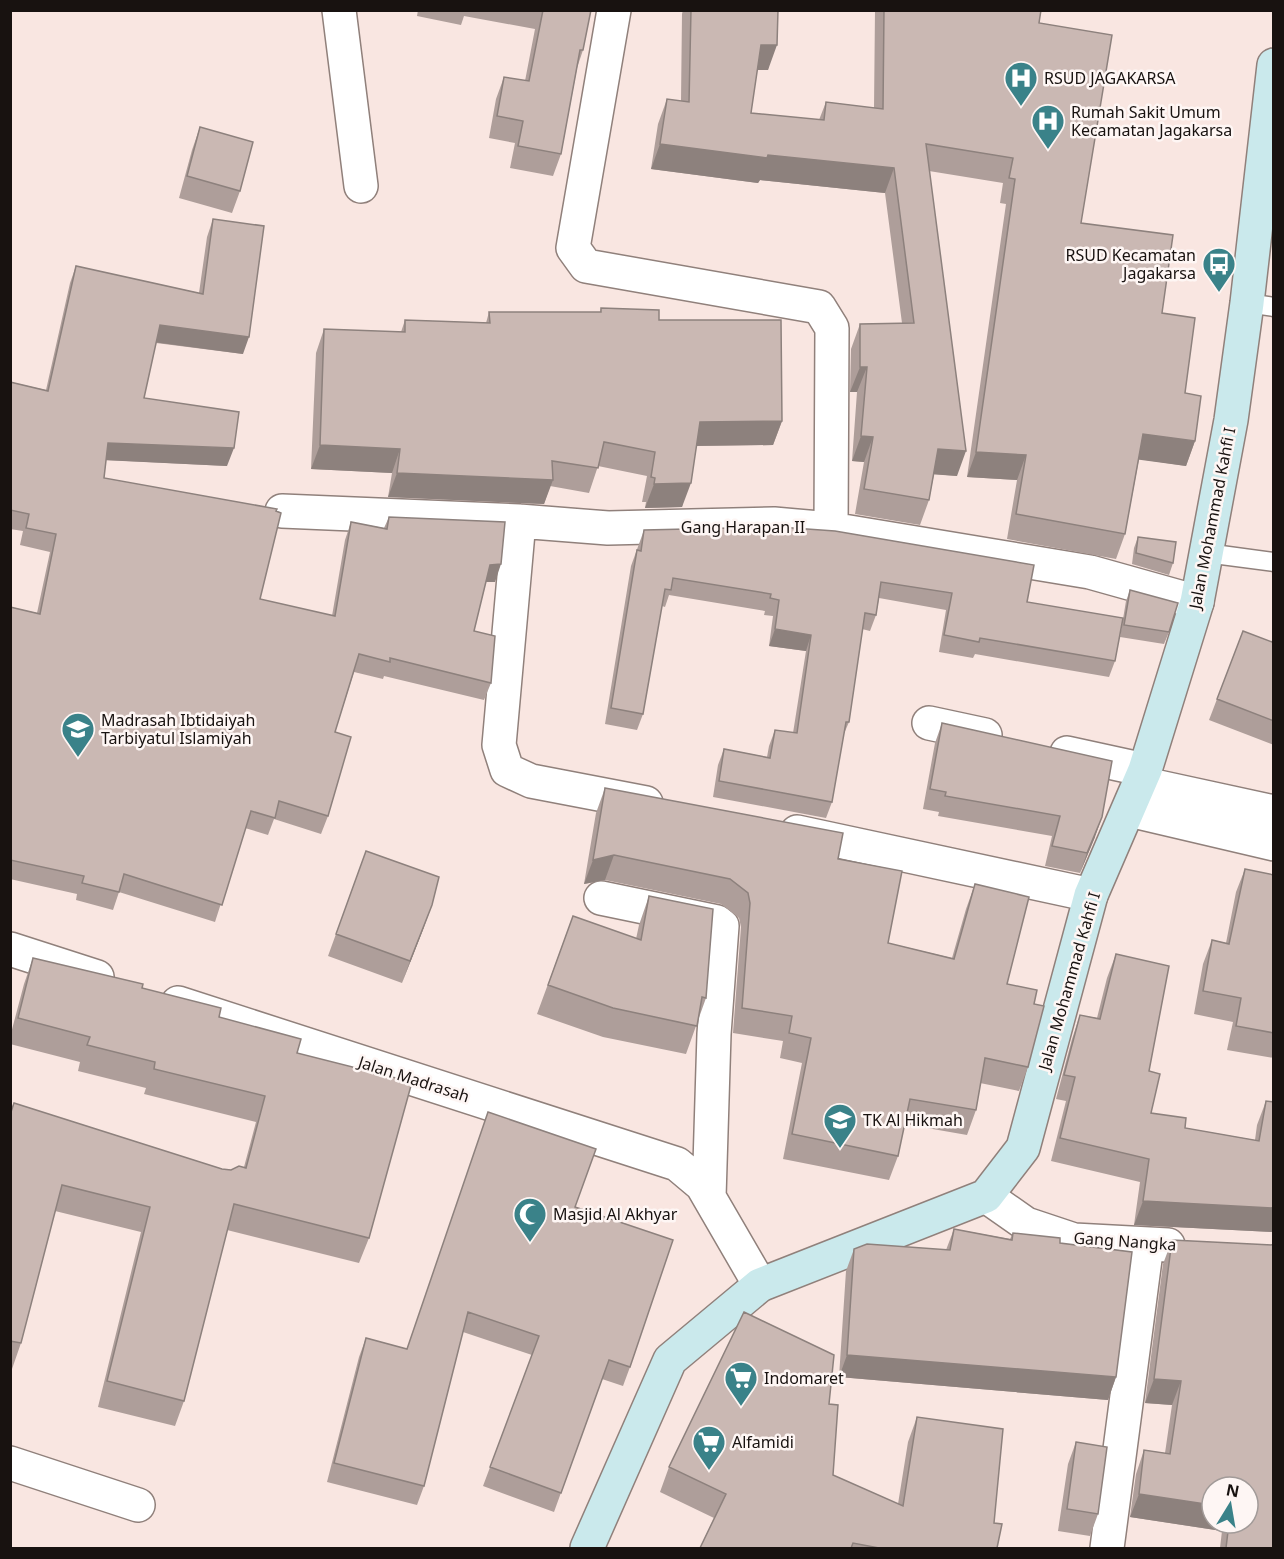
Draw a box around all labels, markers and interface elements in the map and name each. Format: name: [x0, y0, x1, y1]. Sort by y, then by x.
hospital icon: RSUD JAGAKARSA: [1003, 60, 1039, 107]
place label: RSUD JAGAKARSA: [1044, 67, 1176, 89]
place label: Rumah Sakit Umum Kecamatan Jagakarsa: [1071, 101, 1232, 141]
hospital icon: Rumah Sakit Umum Kecamatan Jagakarsa: [1030, 103, 1066, 150]
place label: RSUD Kecamatan Jagakarsa: [1066, 244, 1196, 284]
bus stop icon: RSUD Kecamatan Jagakarsa: [1201, 246, 1237, 293]
street label: Jalan Mohammad Kahfi I: [1183, 425, 1240, 613]
street label: Gang Harapan II: [681, 516, 805, 538]
place label: Madrasah Ibtidaiyah Tarbiyatul Islamiyah: [101, 709, 255, 749]
school or university icon: Madrasah Ibtidaiyah Tarbiyatul Islamiyah: [60, 711, 96, 758]
street label: Jalan Mohammad Kahfi I: [1032, 889, 1105, 1075]
street label: Jalan Madrasah: [354, 1050, 472, 1107]
school or university icon: TK Al Hikmah: [822, 1102, 858, 1149]
place label: TK Al Hikmah: [863, 1109, 963, 1131]
mosque icon: Masjid Al Akhyar: [512, 1196, 548, 1243]
place label: Masjid Al Akhyar: [553, 1203, 678, 1225]
street label: Gang Nangka: [1073, 1226, 1177, 1256]
supermarket icon: Indomaret: [723, 1360, 759, 1407]
place label: Indomaret: [764, 1367, 844, 1389]
supermarket icon: Alfamidi: [691, 1424, 727, 1471]
place label: Alfamidi: [732, 1431, 794, 1453]
north arrow: [1200, 1475, 1260, 1535]
text: N: [1224, 1478, 1241, 1502]

